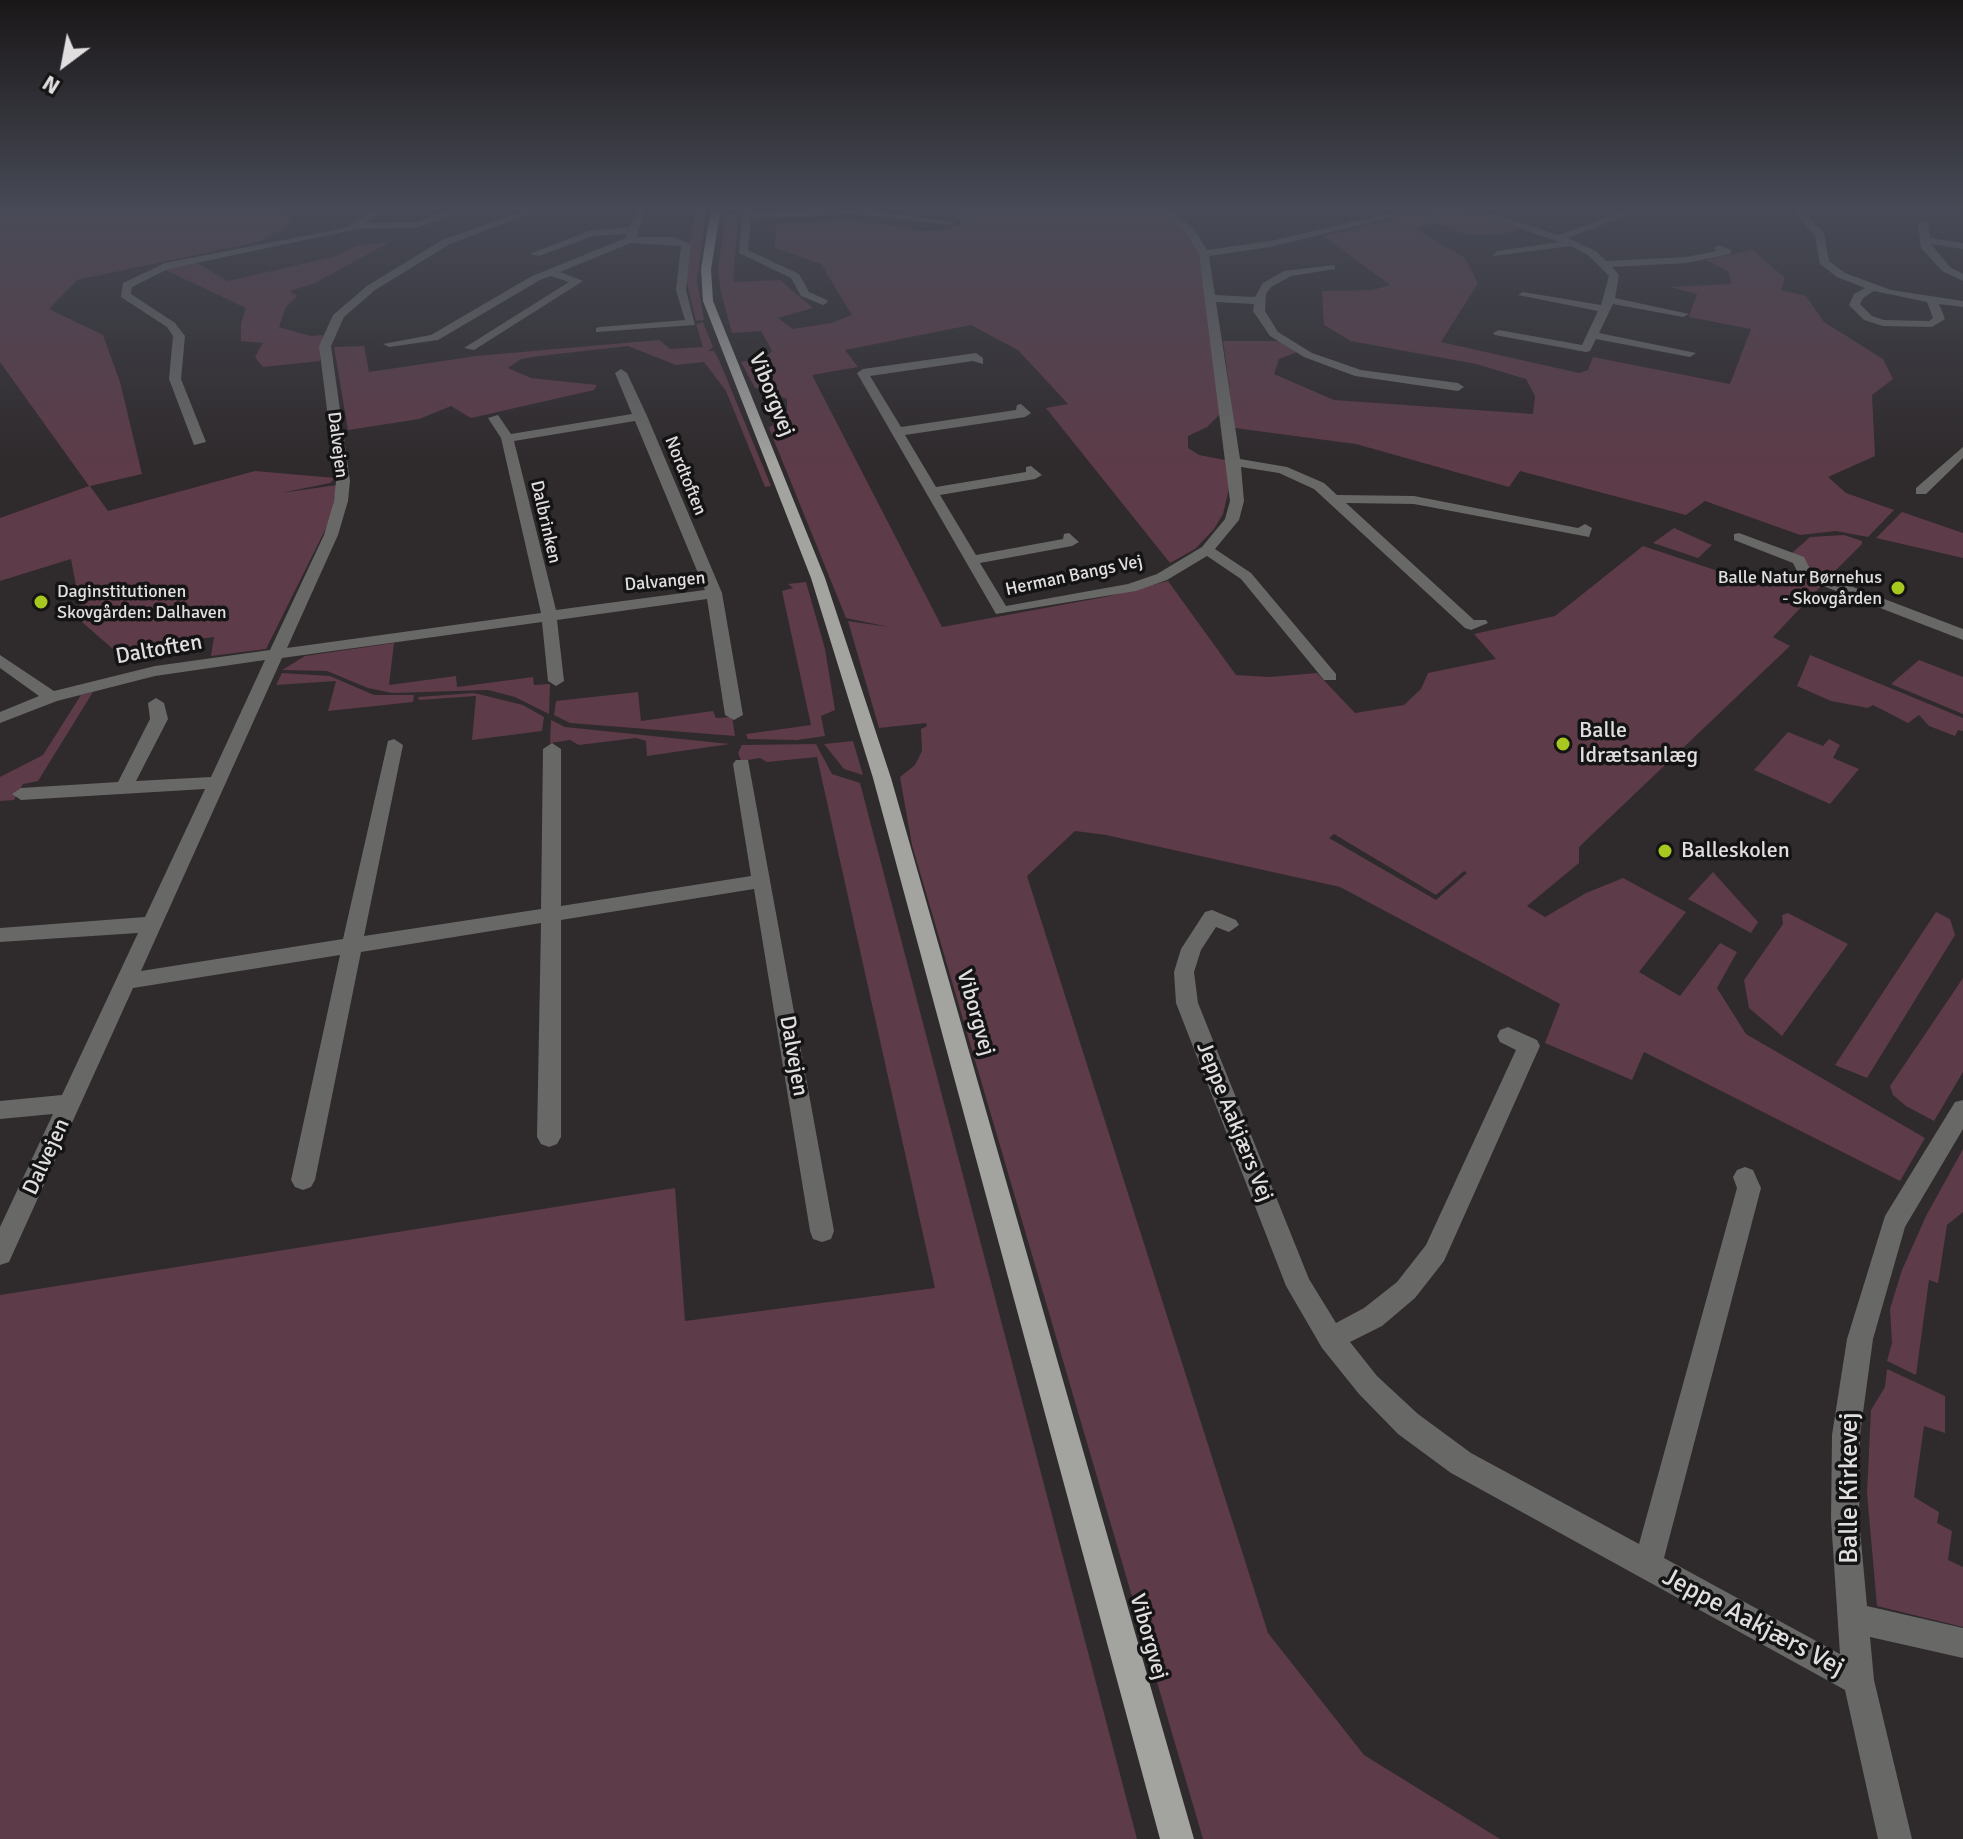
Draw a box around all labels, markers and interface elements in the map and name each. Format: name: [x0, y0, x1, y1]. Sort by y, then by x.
north arrow: [24, 24, 104, 104]
text: N: [37, 69, 65, 100]
street label: Viborgvej: [742, 349, 800, 441]
street label: Dalvejen: [322, 411, 352, 479]
street label: Nordtoften: [659, 433, 711, 519]
street label: Dalbrinken: [525, 478, 565, 566]
street label: Herman Bangs Vej: [1003, 551, 1145, 601]
place label: Balle Natur Børnehus - Skovgården: [1718, 567, 1882, 610]
street label: Dalvangen: [624, 568, 706, 596]
marker: Balle Natur Børnehus - Skovgården: [1889, 579, 1907, 597]
place label: Daginstitutionen Skovgården: Dalhaven: [57, 581, 226, 624]
marker: Daginstitutionen Skovgården: Dalhaven: [32, 593, 50, 611]
street label: Daltoften: [114, 629, 204, 671]
place label: Balle Idrætsanlæg: [1579, 718, 1698, 770]
marker: Balle Idrætsanlæg: [1554, 735, 1572, 753]
place label: Balleskolen: [1681, 838, 1790, 864]
marker: Balleskolen: [1656, 842, 1674, 860]
street label: Viborgvej: [950, 967, 1000, 1059]
street label: Dalvejen: [773, 1014, 813, 1098]
street label: Jeppe Aakjærs Vej: [1190, 1038, 1278, 1206]
street label: Dalvejen: [18, 1115, 76, 1199]
street label: Balle Kirkevej: [1834, 1412, 1866, 1564]
street label: Jeppe Aakjærs Vej: [1657, 1562, 1849, 1684]
street label: Viborgvej: [1123, 1591, 1173, 1683]

